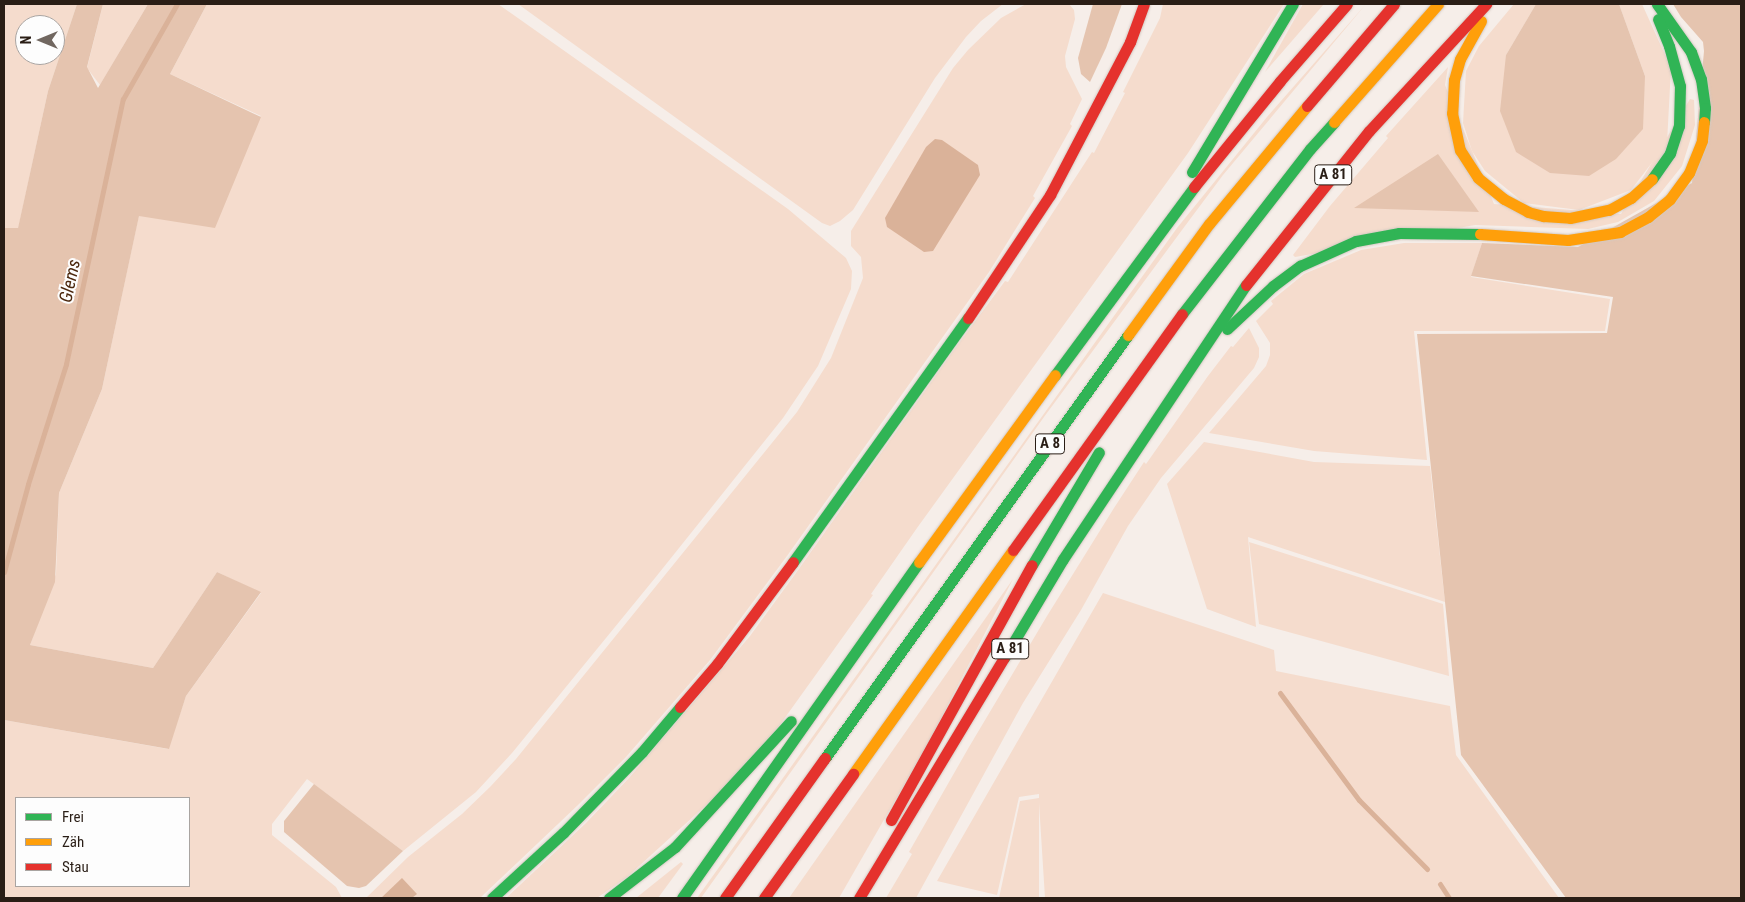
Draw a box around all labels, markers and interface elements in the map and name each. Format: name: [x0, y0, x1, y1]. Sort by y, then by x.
north arrow: [15, 15, 65, 65]
text: N: [18, 36, 34, 44]
road number: A 81: [1313, 162, 1353, 188]
water label: Glems: [55, 257, 85, 305]
road number: A 8: [1035, 432, 1065, 456]
road number: A 81: [990, 636, 1030, 662]
legend: [15, 797, 190, 887]
text: Frei: [62, 808, 84, 826]
text: Zäh: [62, 833, 84, 851]
text: Stau: [62, 858, 89, 876]

